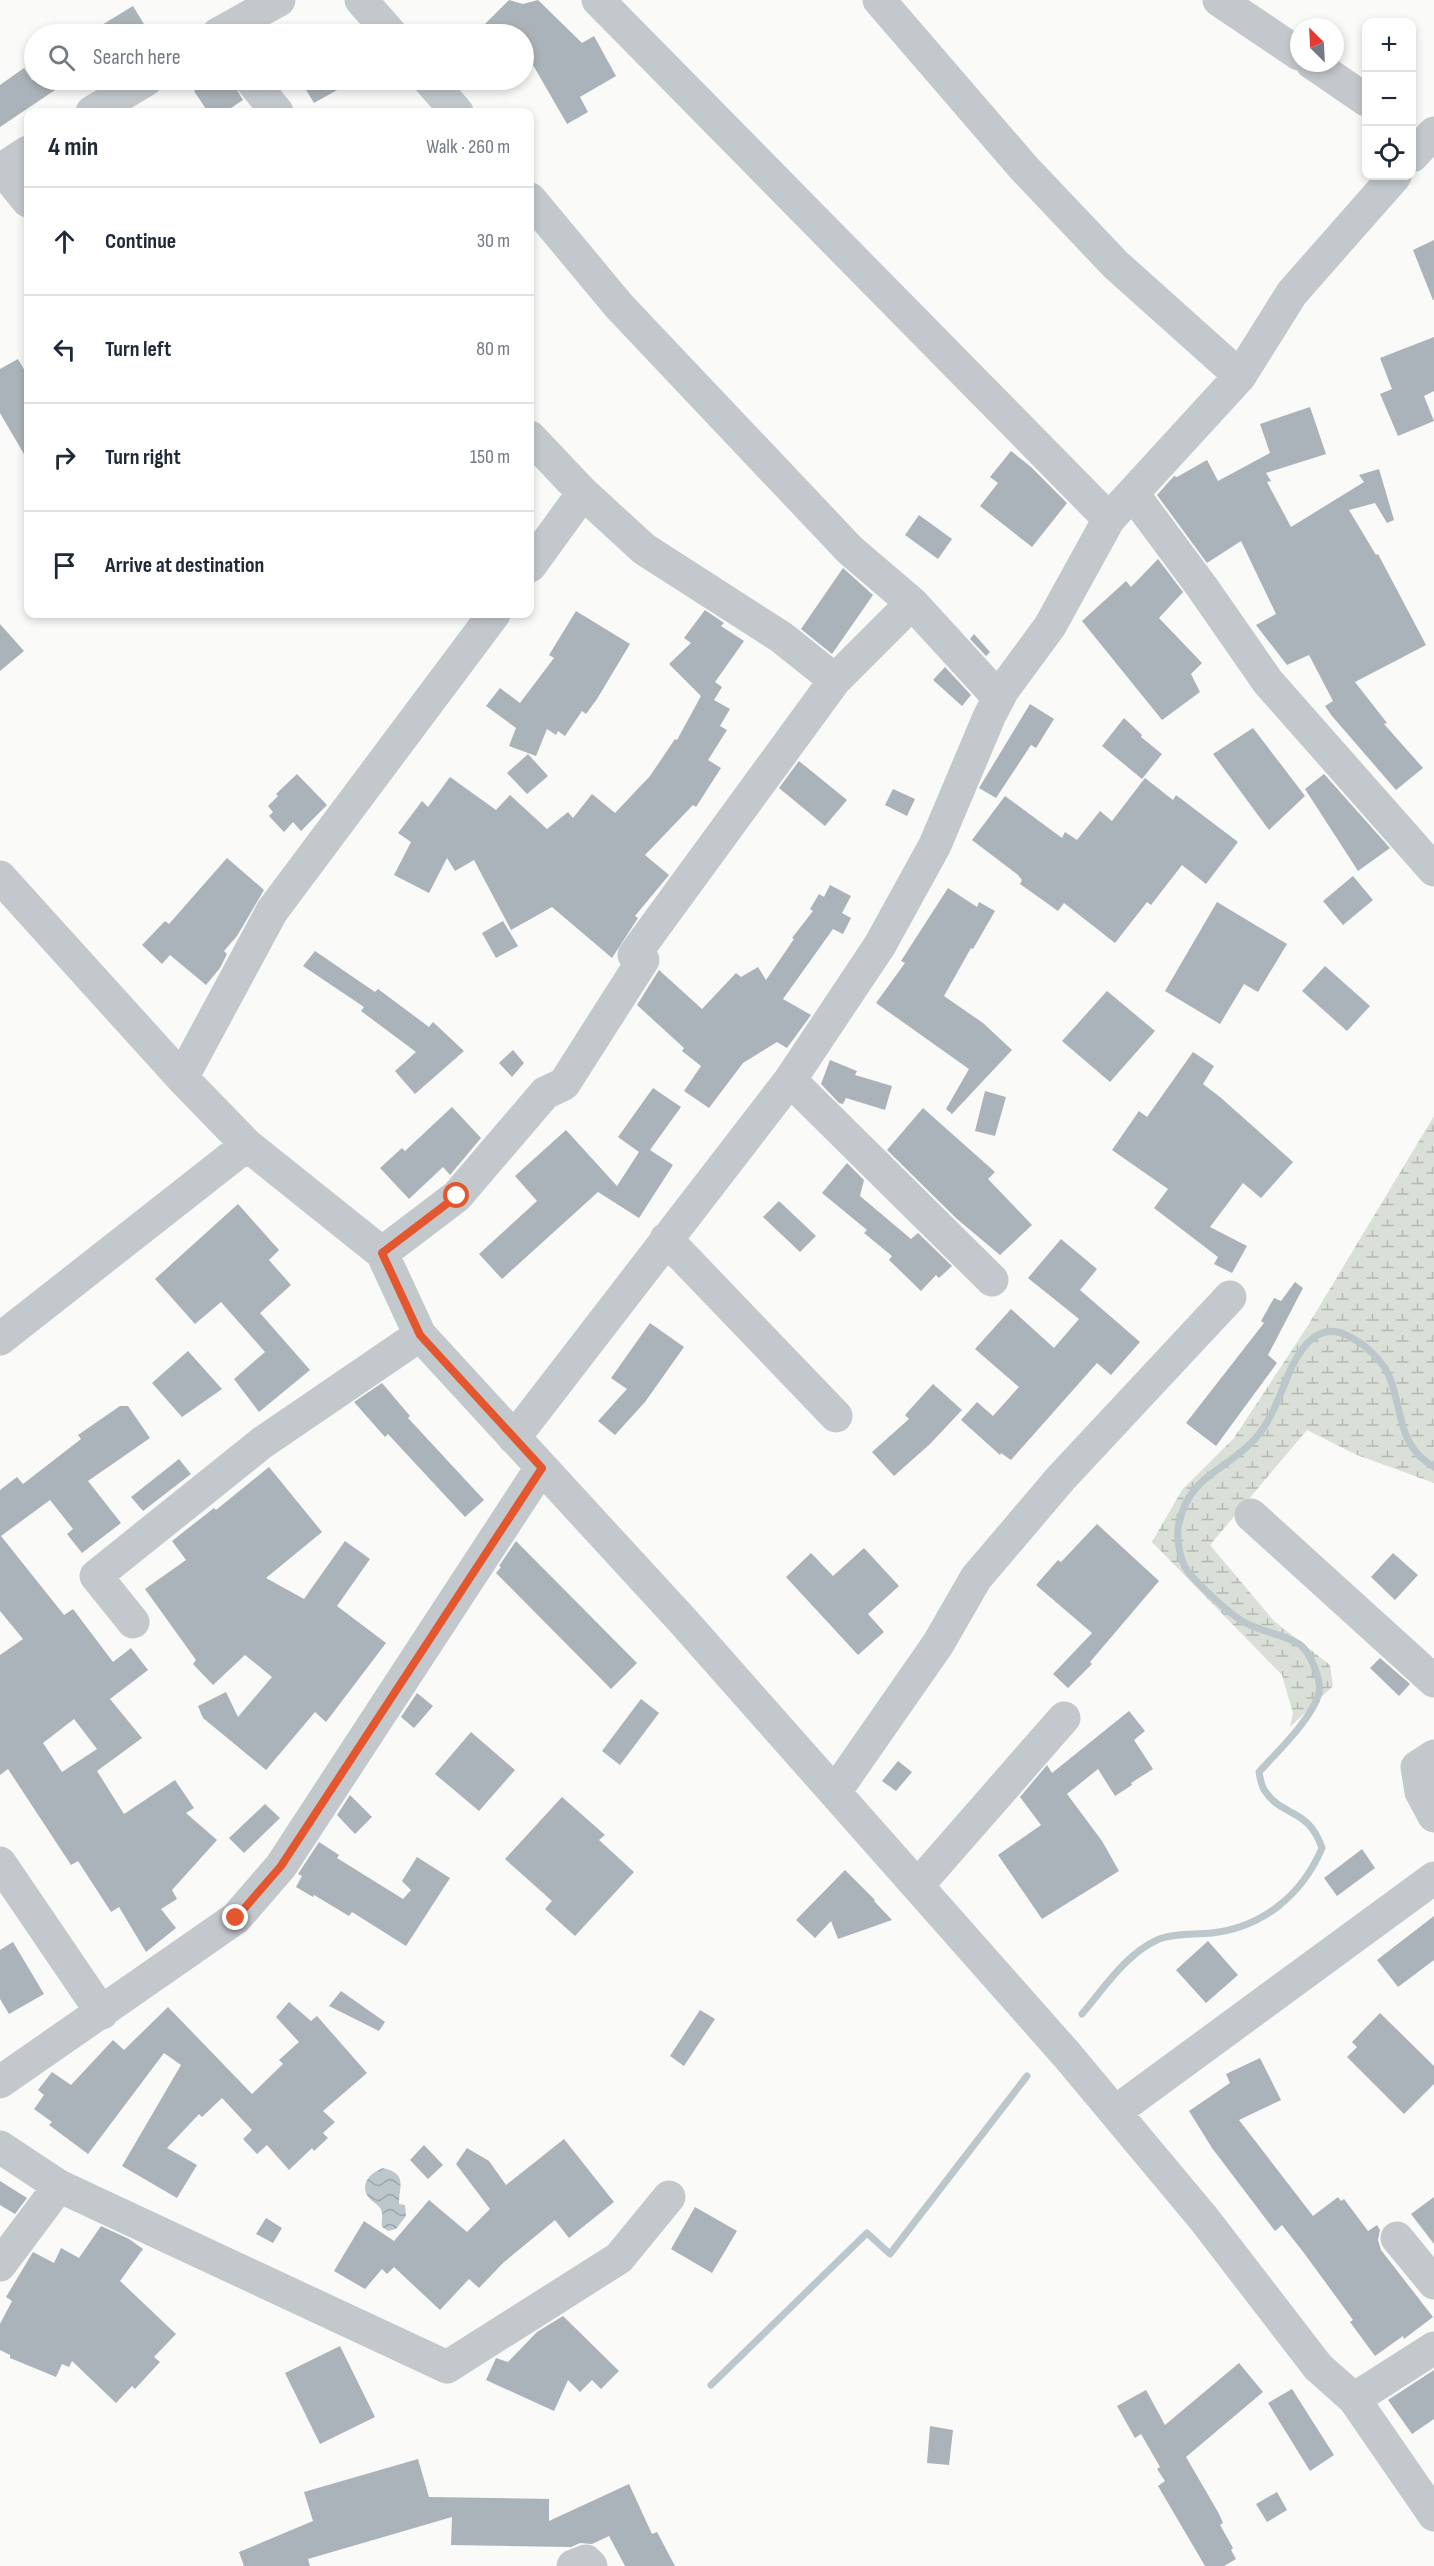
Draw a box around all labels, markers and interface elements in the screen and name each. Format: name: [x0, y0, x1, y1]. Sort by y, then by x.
north arrow: [1290, 18, 1344, 72]
map controls: [1362, 18, 1416, 180]
button: +: [1362, 18, 1416, 72]
search box: [24, 24, 534, 90]
icon: search: [45, 41, 78, 74]
text: Search here: [93, 44, 180, 71]
button: −: [1362, 72, 1416, 126]
button: locate: [1362, 126, 1416, 180]
text: 4 min: [48, 132, 98, 163]
text: Walk · 260 m: [426, 135, 510, 159]
icon: ahead: [48, 225, 81, 258]
text: Continue: [105, 228, 176, 255]
text: 30 m: [477, 229, 510, 253]
icon: left: [48, 333, 81, 366]
text: Turn left: [105, 336, 171, 363]
text: 80 m: [476, 337, 510, 361]
icon: right: [48, 441, 81, 474]
text: Turn right: [105, 444, 181, 471]
text: 150 m: [470, 445, 510, 469]
icon: arrive: [48, 549, 81, 582]
text: Arrive at destination: [105, 552, 264, 579]
route start: [443, 1182, 469, 1208]
route end: [222, 1904, 248, 1930]

